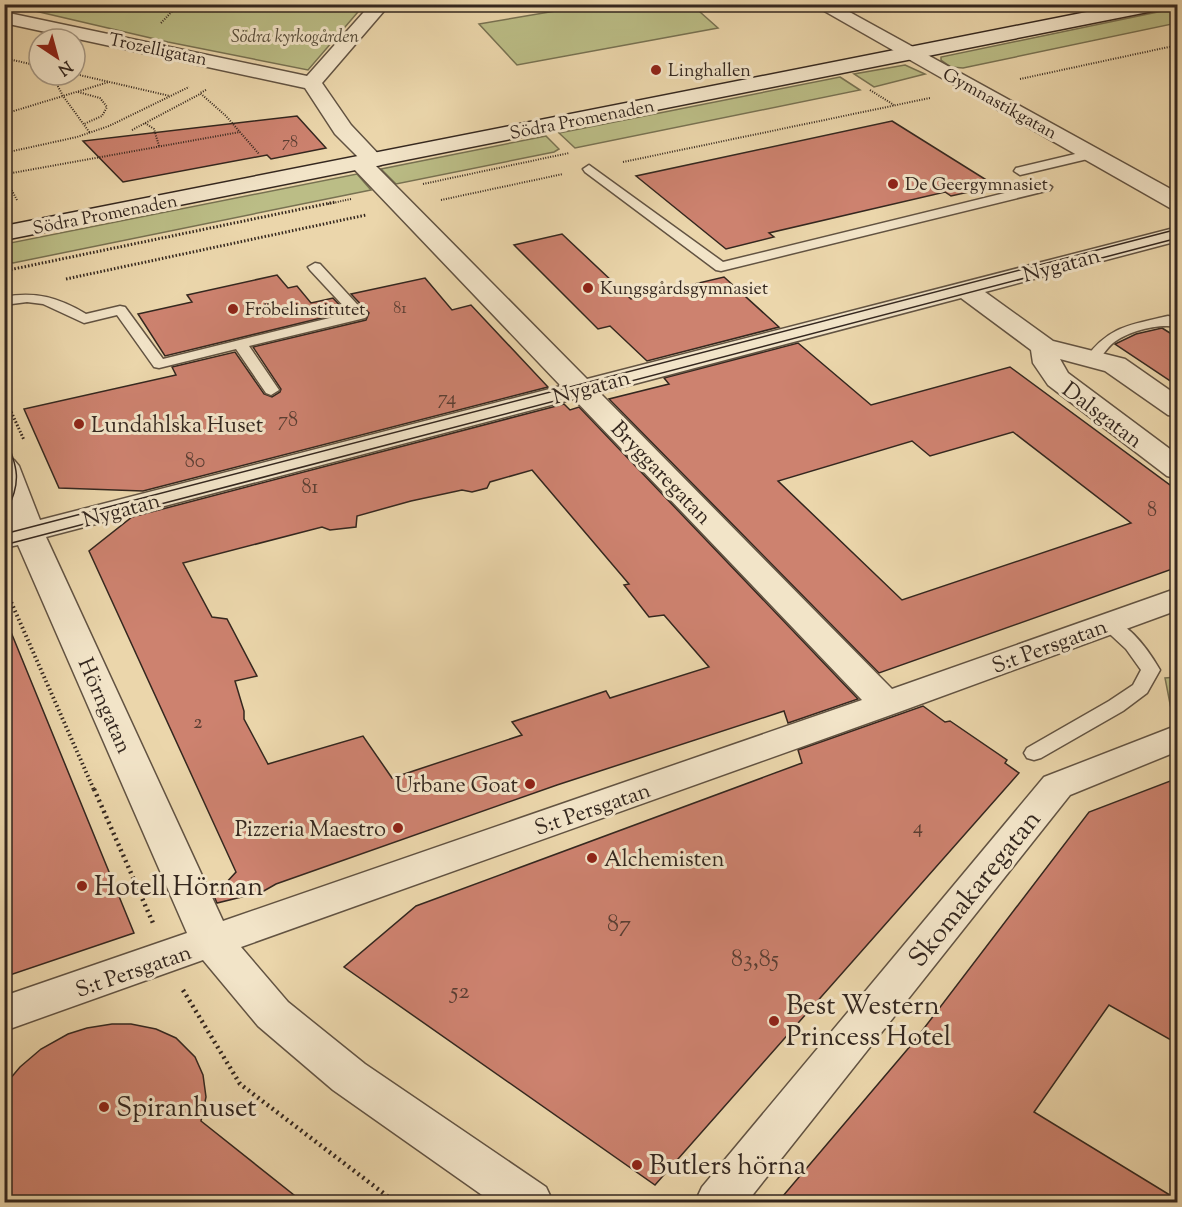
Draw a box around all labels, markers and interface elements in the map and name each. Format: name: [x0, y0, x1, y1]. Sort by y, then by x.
park label: Södra kyrkogården: [231, 25, 360, 51]
north arrow: [27, 27, 87, 87]
street label: Trozelligatan: [106, 28, 209, 74]
text: N: [52, 54, 76, 80]
place label: Linghallen: [668, 59, 751, 85]
marker: Linghallen: [649, 63, 663, 77]
street label: Gymnastikgatan: [937, 63, 1061, 147]
street label: Södra Promenaden: [508, 94, 657, 148]
house number: 78: [282, 132, 298, 155]
place label: De Geergymnasiet: [905, 173, 1048, 199]
marker: De Geergymnasiet: [886, 177, 900, 191]
street label: Södra Promenaden: [31, 189, 180, 243]
street label: Nygatan: [1019, 241, 1104, 293]
place label: Kungsgårdsgymnasiet: [600, 277, 768, 303]
marker: Kungsgårdsgymnasiet: [581, 281, 595, 295]
place label: Fröbelinstitutet: [245, 298, 365, 324]
house number: 81: [393, 298, 407, 321]
marker: Fröbelinstitutet: [226, 302, 240, 316]
street label: Nygatan: [549, 363, 634, 415]
street label: Dalsgatan: [1054, 375, 1148, 457]
house number: 74: [438, 385, 456, 414]
house number: 78: [278, 407, 298, 436]
place label: Lundahlska Huset: [91, 411, 264, 443]
street label: Bryggaregatan: [602, 415, 718, 533]
marker: Lundahlska Huset: [72, 417, 86, 431]
house number: 80: [185, 448, 205, 477]
house number: 81: [302, 474, 319, 503]
street label: Nygatan: [79, 486, 164, 538]
house number: 8: [1147, 497, 1157, 526]
street label: S:t Persgatan: [988, 612, 1112, 684]
street label: Hörngatan: [68, 653, 139, 759]
house number: 2: [193, 709, 203, 738]
place label: Urbane Goat: [395, 771, 518, 803]
street label: S:t Persgatan: [531, 776, 655, 846]
marker: Urbane Goat: [523, 777, 537, 791]
street label: Skomakaregatan: [900, 802, 1052, 977]
house number: 4: [913, 814, 923, 843]
place label: Pizzeria Maestro: [235, 815, 386, 847]
marker: Pizzeria Maestro: [391, 821, 405, 835]
place label: Alchemisten: [604, 845, 724, 877]
marker: Alchemisten: [585, 851, 599, 865]
place label: Hotell Hörnan: [94, 869, 263, 908]
marker: Hotell Hörnan: [75, 879, 89, 893]
house number: 87: [607, 908, 631, 942]
street label: S:t Persgatan: [72, 938, 196, 1008]
house number: 83,85: [731, 943, 779, 977]
house number: 52: [448, 975, 470, 1009]
place label: Best Western Princess Hotel: [786, 988, 952, 1058]
marker: Best Western Princess Hotel: [767, 1014, 781, 1028]
place label: Spiranhuset: [116, 1090, 257, 1129]
marker: Spiranhuset: [97, 1100, 111, 1114]
place label: Butlers hörna: [649, 1148, 806, 1187]
marker: Butlers hörna: [630, 1158, 644, 1172]

